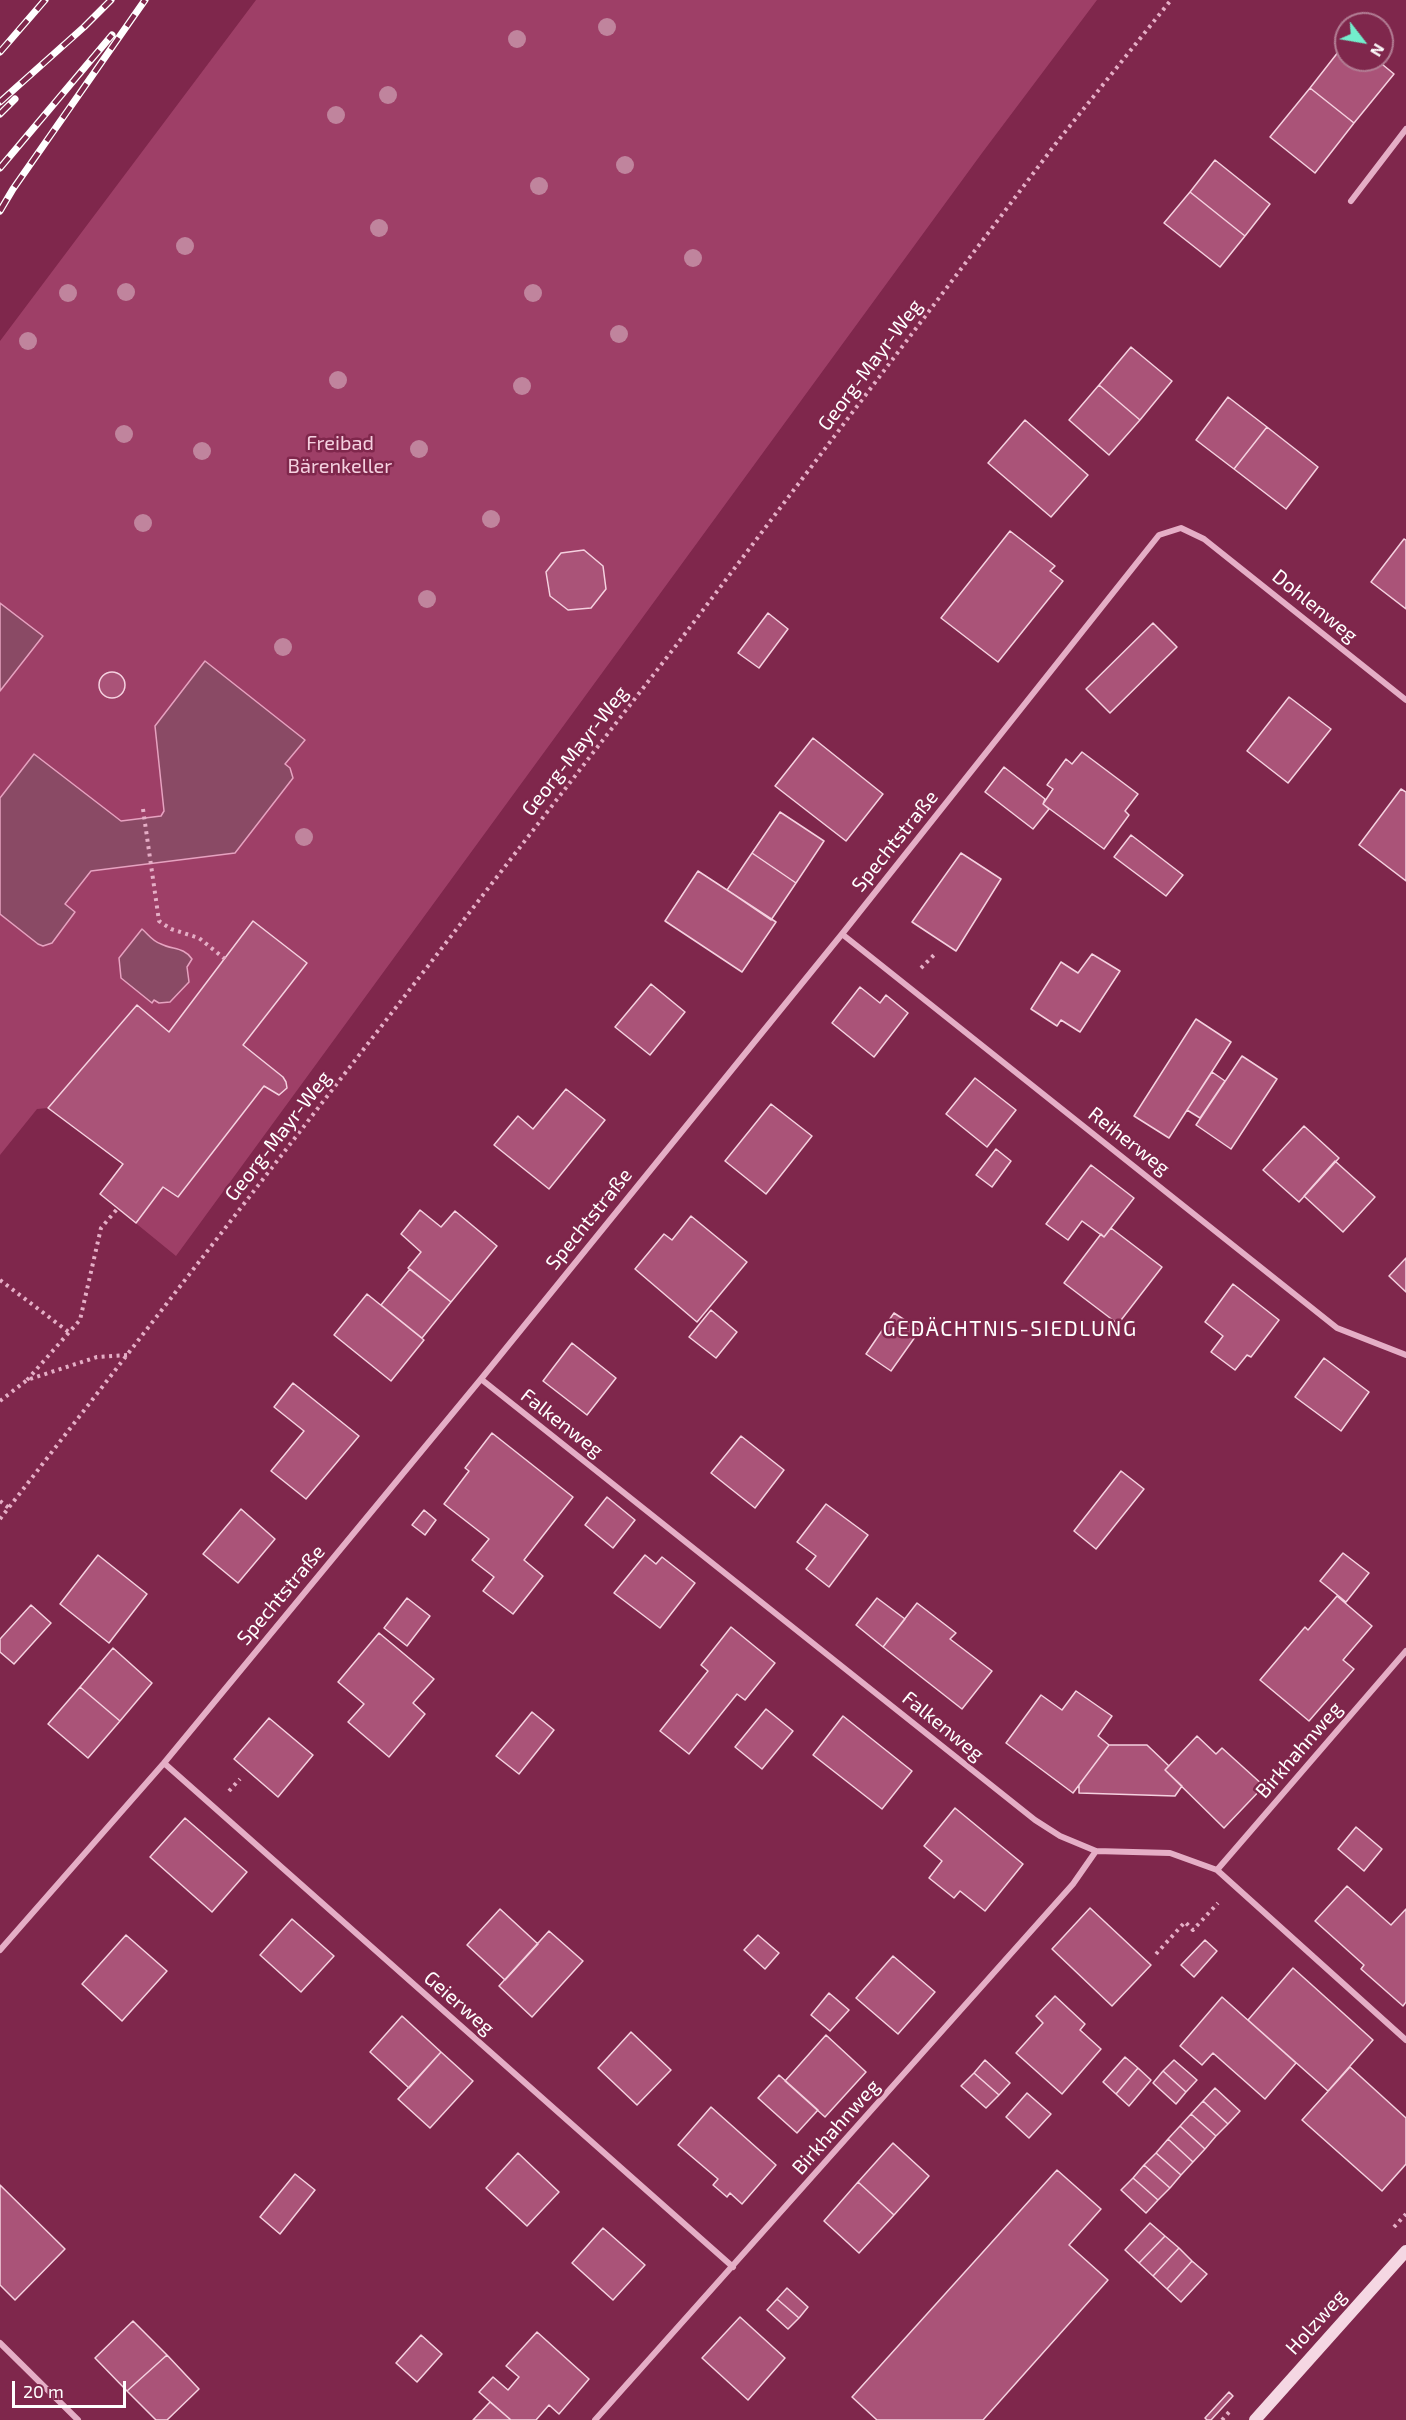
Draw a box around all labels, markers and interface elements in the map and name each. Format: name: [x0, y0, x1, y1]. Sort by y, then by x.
north arrow: [1334, 12, 1394, 72]
text: N: [1367, 41, 1389, 60]
street label: Georg-Mayr-Weg: [813, 295, 927, 435]
park label: Freibad Bärenkeller: [288, 431, 392, 478]
street label: Dohlenweg: [1267, 564, 1363, 648]
street label: Georg-Mayr-Weg: [517, 681, 633, 821]
street label: Spechtstraße: [847, 785, 943, 897]
street label: Georg-Mayr-Weg: [220, 1066, 336, 1206]
street label: Reiherweg: [1084, 1102, 1174, 1180]
street label: Spechtstraße: [541, 1163, 637, 1275]
district label: GEDÄCHTNIS-SIEDLUNG: [882, 1316, 1138, 1342]
street label: Falkenweg: [516, 1383, 608, 1463]
street label: Spechtstraße: [232, 1540, 330, 1650]
street label: Falkenweg: [897, 1686, 989, 1766]
street label: Birkhahnweg: [1251, 1697, 1347, 1803]
street label: Geierweg: [419, 1966, 499, 2040]
street label: Birkhahnweg: [787, 2074, 885, 2180]
street label: Holzweg: [1281, 2285, 1351, 2359]
scale bar: [15, 2369, 129, 2407]
text: 20 m: [23, 2380, 64, 2402]

